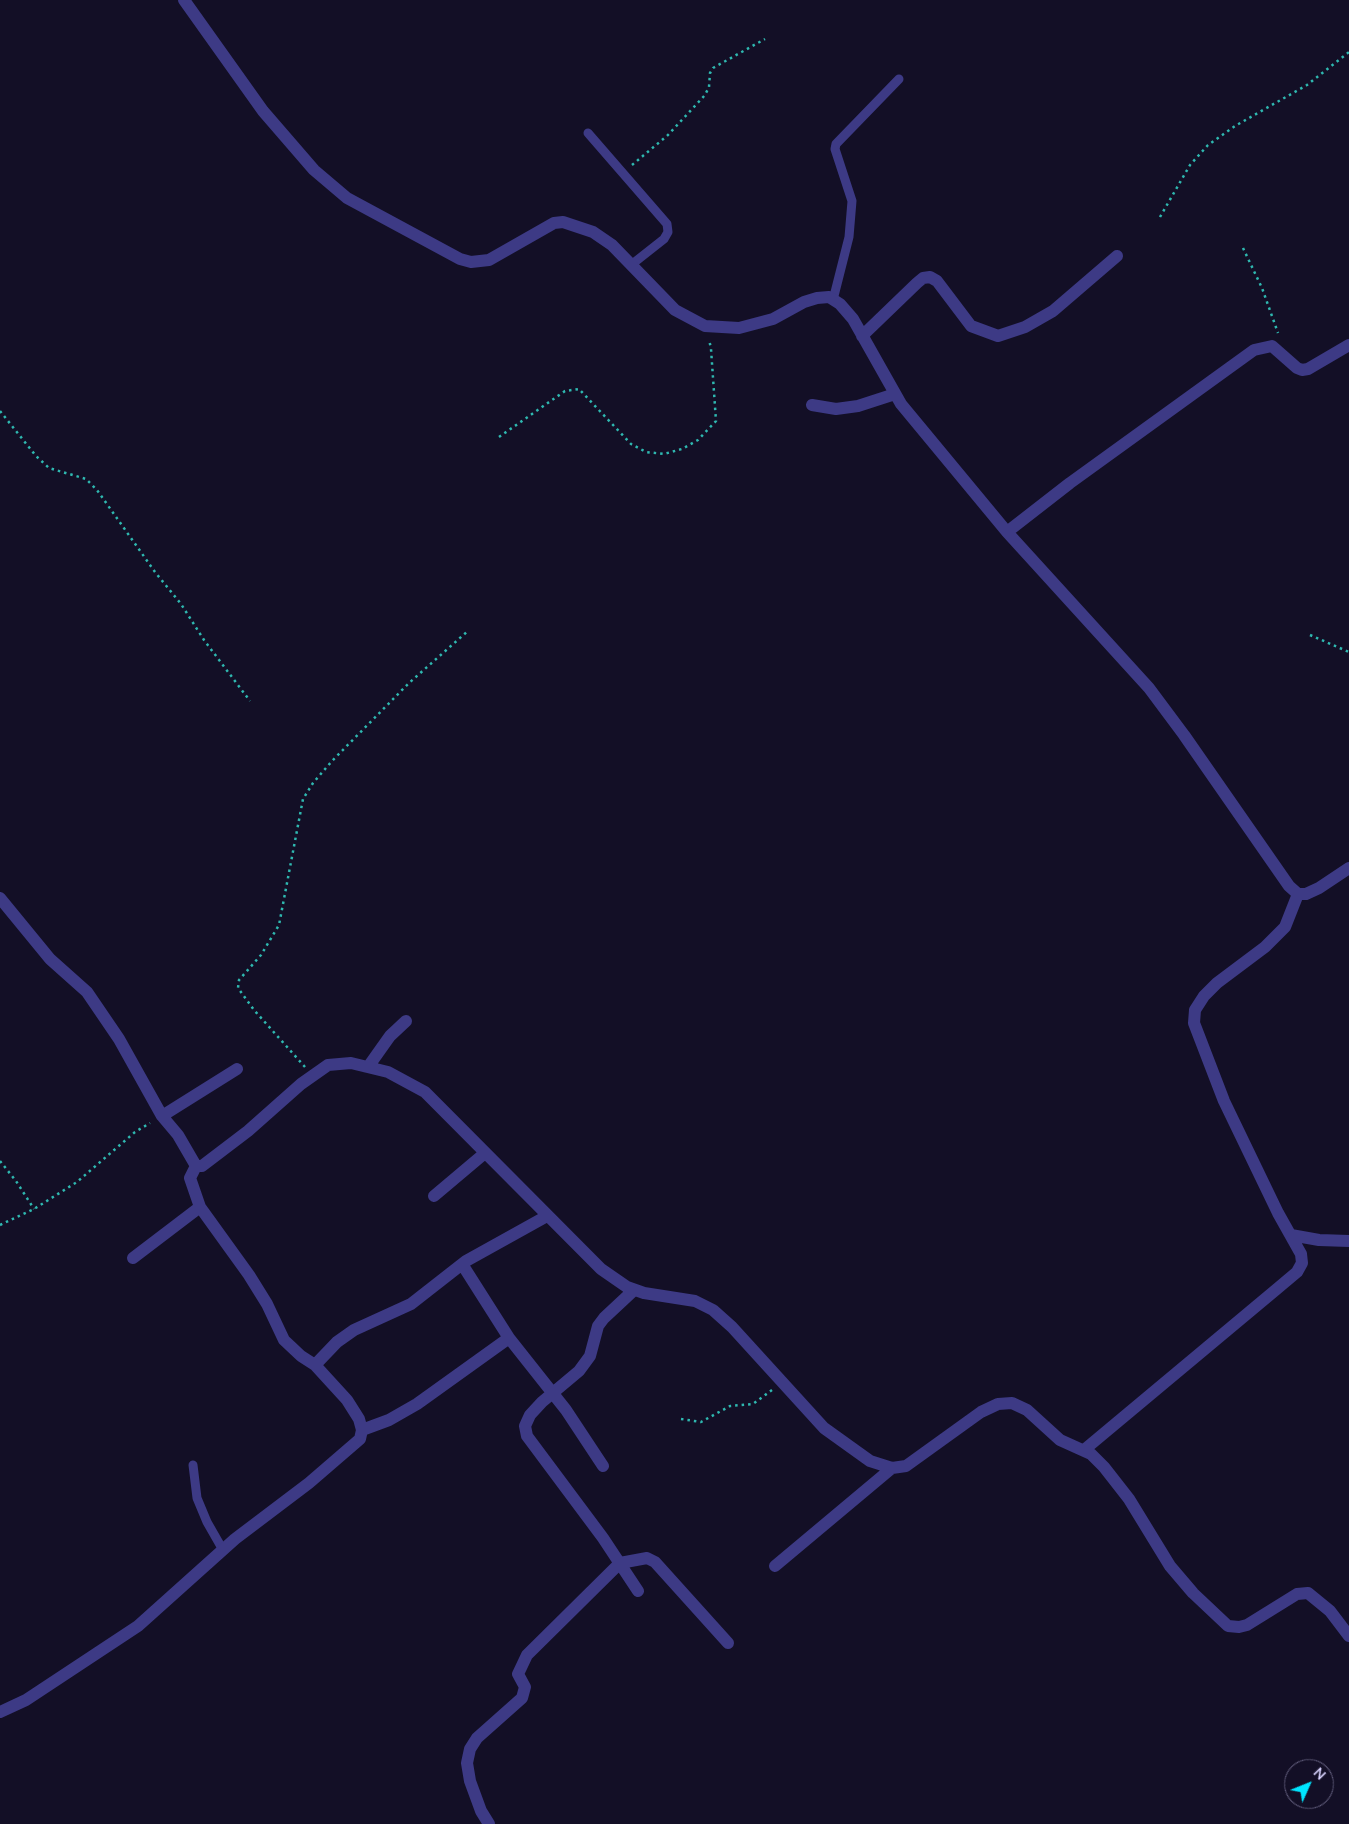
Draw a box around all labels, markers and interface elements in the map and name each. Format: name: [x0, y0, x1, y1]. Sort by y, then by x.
north arrow: [1284, 1759, 1334, 1809]
text: N: [1309, 1764, 1330, 1784]

